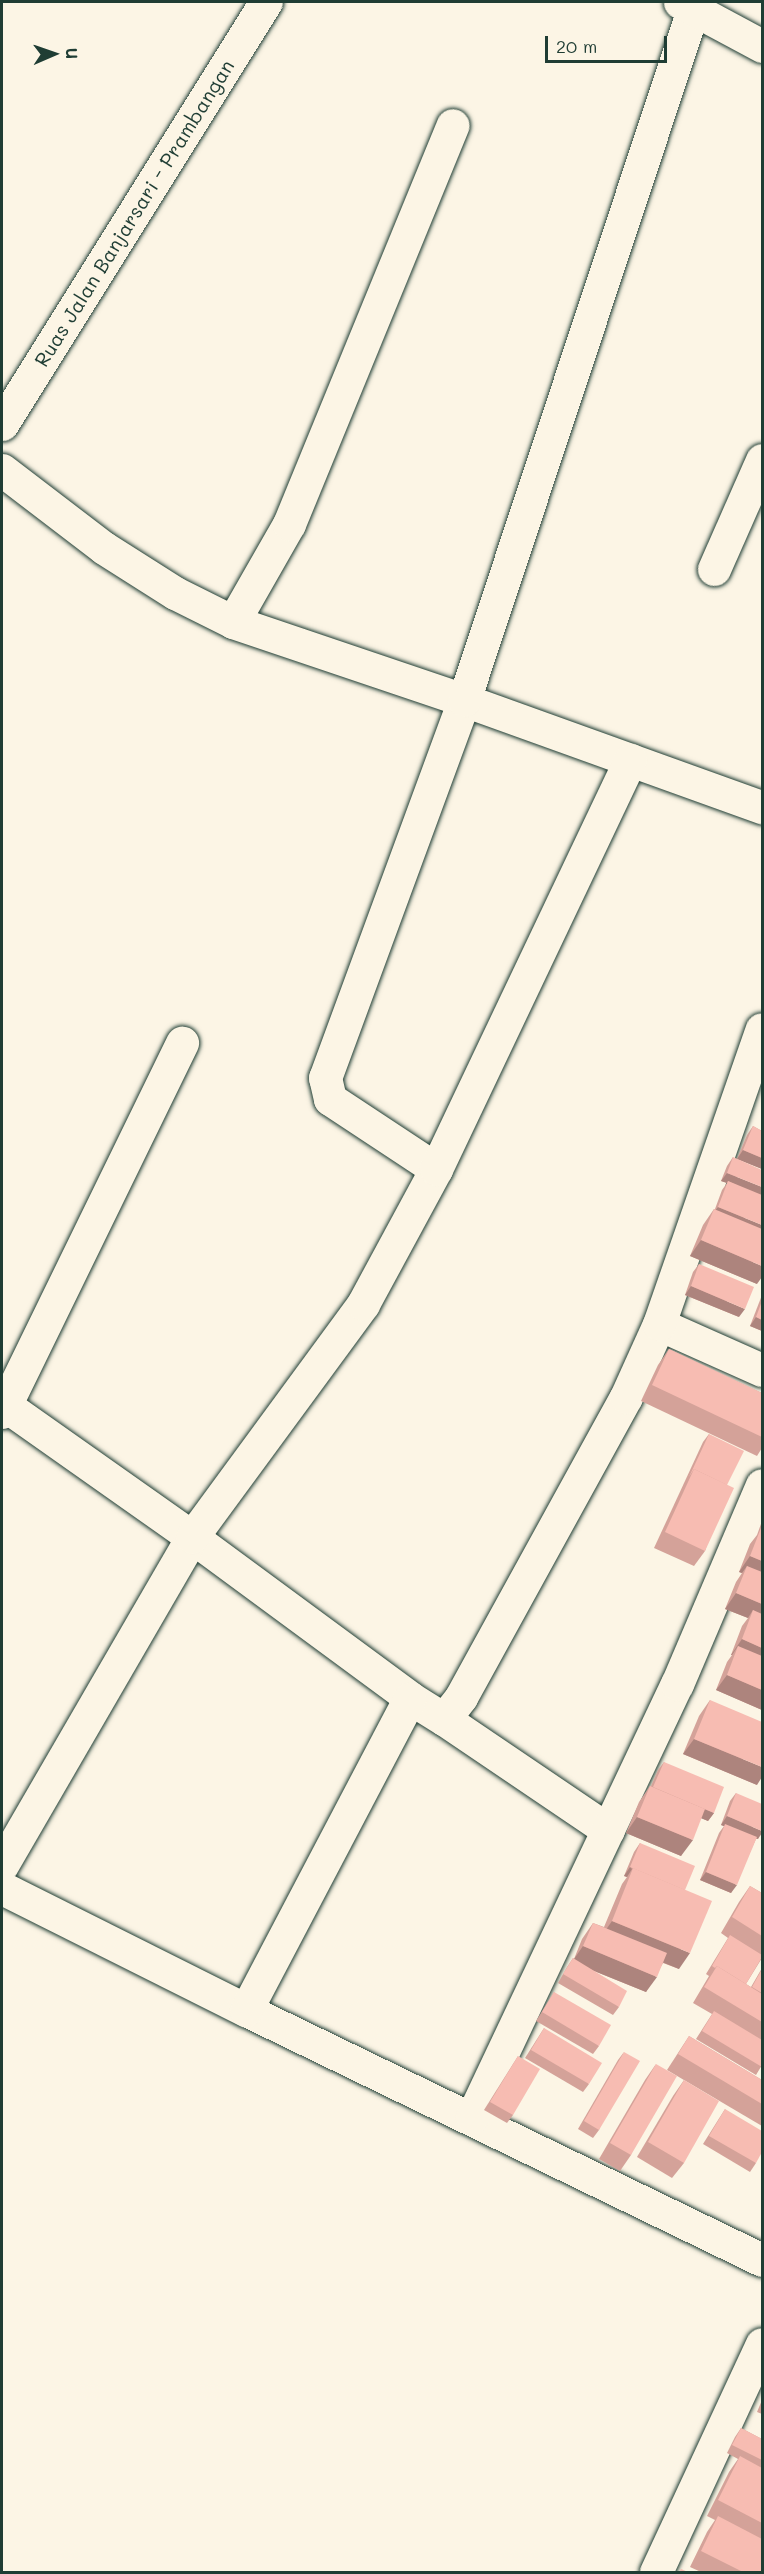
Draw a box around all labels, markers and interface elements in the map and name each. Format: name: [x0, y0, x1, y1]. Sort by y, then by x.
north arrow: [24, 24, 84, 84]
scale bar: [548, 24, 670, 62]
text: 20 m: [556, 34, 597, 58]
text: U: [62, 47, 83, 59]
street label: Ruas Jalan Banjarsari - Prambangan: [29, 55, 239, 371]

